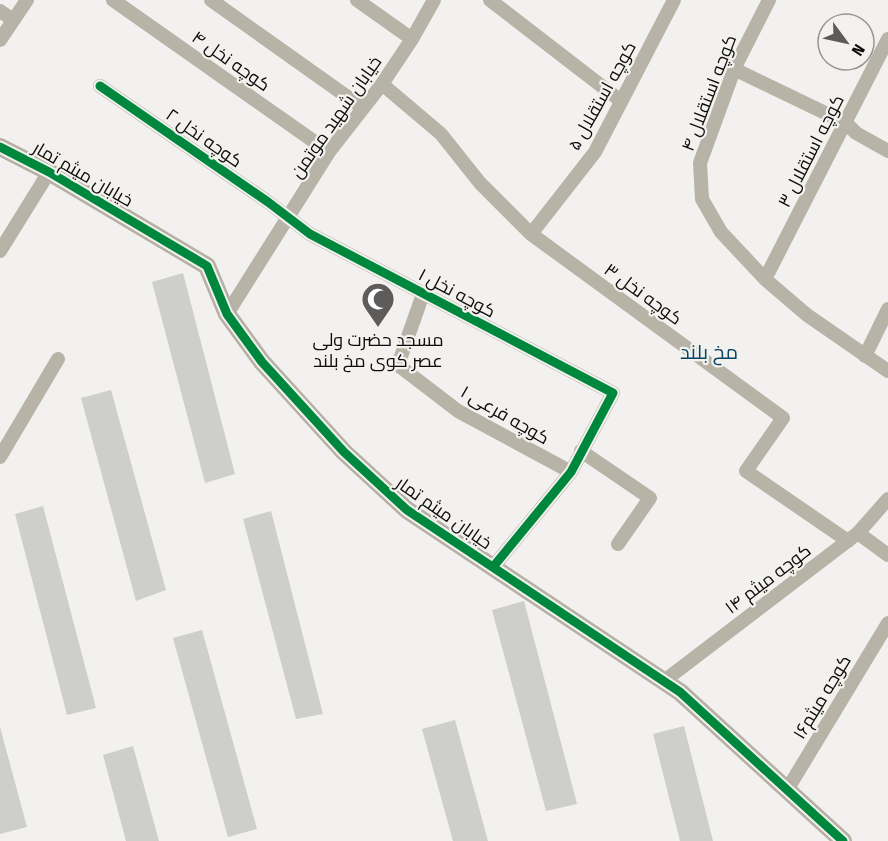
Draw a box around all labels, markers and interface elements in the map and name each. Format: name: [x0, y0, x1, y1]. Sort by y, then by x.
north arrow: [816, 12, 876, 72]
street label: کوچه نخل ۴: [187, 26, 274, 97]
street label: کوچه استقلال ۴: [677, 32, 742, 155]
street label: کوچه استقلال ۵: [563, 38, 642, 155]
text: N: [848, 41, 869, 59]
street label: خیابان شهید موتمن: [286, 52, 386, 182]
street label: کوچه استقلال ۳: [773, 91, 850, 211]
street label: کوچه نخل ۲: [161, 104, 246, 173]
street label: خیابان میثم تمار: [28, 136, 137, 212]
street label: کوچه نخل ۳: [599, 258, 686, 330]
street label: کوچه نخل ۱: [414, 263, 499, 323]
mosque icon: مسجد حضرت ولی عصر کوی مخ بلند: [360, 281, 396, 328]
place label: مسجد حضرت ولی عصر کوی مخ بلند: [312, 329, 444, 373]
district label: مخ بلند: [680, 340, 738, 366]
street label: کوچه فرعی ۱: [456, 381, 553, 450]
street label: خیابان میثم تمار: [390, 471, 496, 555]
street label: کوچه میثم ۱۴: [721, 540, 816, 619]
street label: کوچه میثم۱۶: [788, 651, 857, 744]

